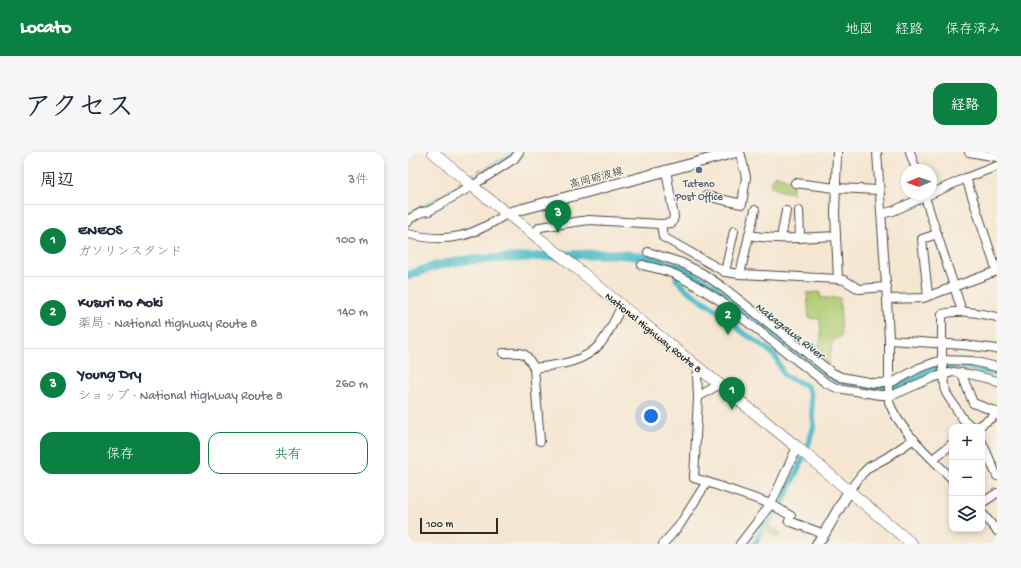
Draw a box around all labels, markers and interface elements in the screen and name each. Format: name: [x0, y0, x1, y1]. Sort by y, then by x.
text: Locato: [20, 17, 71, 40]
text: 地図: [845, 22, 873, 39]
text: 経路: [895, 22, 923, 39]
text: 保存済み: [945, 22, 1001, 39]
button: 経路: [933, 83, 997, 125]
text: アクセス: [24, 93, 134, 126]
north arrow: [901, 164, 937, 200]
street label: 高岡砺波線: [568, 165, 625, 192]
marker: Tateno Post Office: [694, 165, 704, 175]
text: 周辺: [40, 172, 74, 192]
text: 3件: [348, 173, 368, 188]
place label: Tateno Post Office: [674, 179, 723, 204]
pin: 3: [545, 200, 571, 233]
text: ENEOS: [78, 222, 122, 240]
text: 1: [50, 233, 56, 248]
text: 100 m: [336, 233, 368, 248]
text: ガソリンスタンド: [78, 245, 182, 260]
street label: National Highway Route 8: [602, 291, 704, 376]
text: Kusuri no Aoki: [78, 294, 163, 312]
water label: Nakagawa River: [752, 300, 828, 364]
pin: 2: [715, 302, 741, 335]
text: 2: [50, 305, 56, 320]
text: 140 m: [337, 305, 368, 320]
text: 薬局 · National Highway Route 8: [78, 317, 257, 332]
text: Young Dry: [78, 366, 141, 384]
text: 3: [50, 377, 56, 392]
text: 260 m: [335, 377, 368, 392]
pin: 1: [719, 377, 745, 410]
text: ショップ · National Highway Route 8: [78, 389, 283, 404]
your location: [641, 406, 661, 426]
map controls: [949, 424, 985, 532]
button: +: [949, 424, 985, 460]
button: 保存: [40, 432, 200, 474]
button: 共有: [208, 432, 368, 474]
button: −: [949, 460, 985, 496]
button: layers: [949, 496, 985, 532]
scale bar: [420, 516, 498, 535]
text: 100 m: [426, 519, 453, 531]

